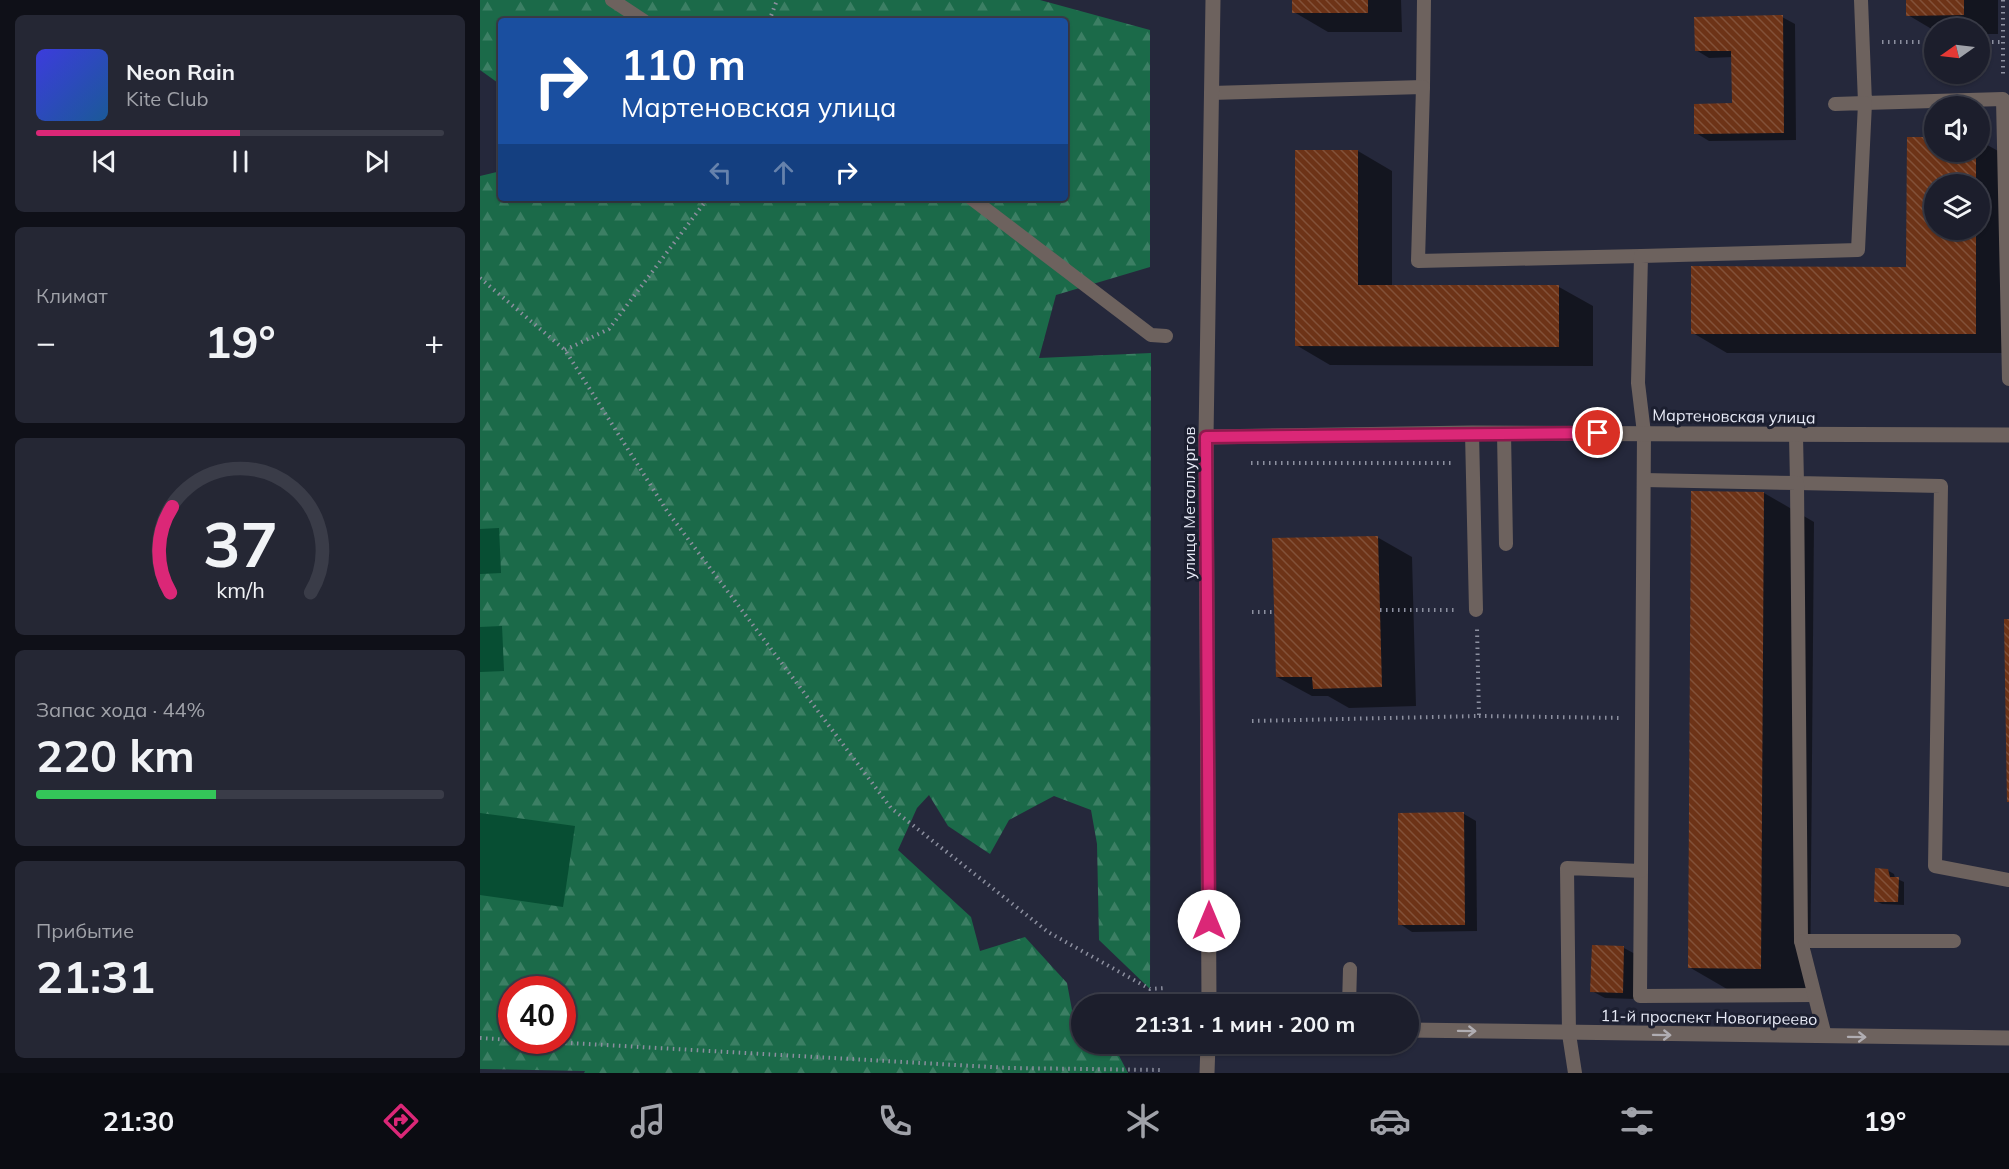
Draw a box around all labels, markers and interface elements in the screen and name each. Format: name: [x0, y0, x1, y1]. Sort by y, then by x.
north arrow: [1924, 18, 1990, 84]
map controls: [1924, 18, 1990, 240]
text: 110 m: [621, 38, 746, 91]
icon: right: [522, 42, 600, 120]
text: Neon Rain: [126, 58, 235, 86]
text: Kite Club: [126, 86, 208, 111]
text: Мартеновская улица: [621, 90, 896, 124]
button: sound: [1924, 96, 1990, 162]
icon: previous: [88, 145, 121, 178]
icon: pause: [224, 145, 257, 178]
icon: next: [360, 145, 393, 178]
icon: left: [704, 156, 737, 189]
icon: ahead: [767, 156, 800, 189]
icon: right: [830, 156, 863, 189]
button: layers: [1924, 174, 1990, 240]
text: Климат: [36, 283, 108, 308]
text: 19°: [204, 313, 276, 369]
text: −: [36, 321, 56, 362]
text: +: [424, 321, 444, 362]
street label: Мартеновская улица: [1652, 405, 1816, 427]
pin: [1572, 407, 1623, 458]
icon: arrive: [1581, 416, 1614, 449]
street label: улица Металлургов: [1179, 426, 1199, 579]
text: 37: [203, 505, 277, 584]
text: km/h: [216, 577, 264, 604]
text: Запас хода · 44%: [36, 697, 205, 722]
text: 220 km: [36, 727, 195, 783]
position arrow: [1177, 889, 1241, 953]
text: Прибытие: [36, 918, 134, 943]
text: 21:31: [36, 948, 155, 1004]
speed limit sign: 40: [498, 976, 576, 1054]
street label: 11-й проспект Новогиреево: [1600, 1005, 1818, 1029]
text: 21:31 · 1 мин · 200 m: [1135, 1010, 1355, 1038]
one-way arrow: [1456, 1025, 1476, 1037]
one-way arrow: [1651, 1029, 1671, 1041]
one-way arrow: [1846, 1031, 1866, 1043]
icon: directions: [380, 1100, 422, 1142]
icon: music: [627, 1100, 669, 1142]
icon: phone: [874, 1100, 916, 1142]
icon: climate: [1122, 1100, 1164, 1142]
icon: car: [1369, 1100, 1411, 1142]
icon: filters: [1616, 1100, 1658, 1142]
text: 21:30: [103, 1104, 174, 1138]
text: 19°: [1864, 1104, 1906, 1138]

